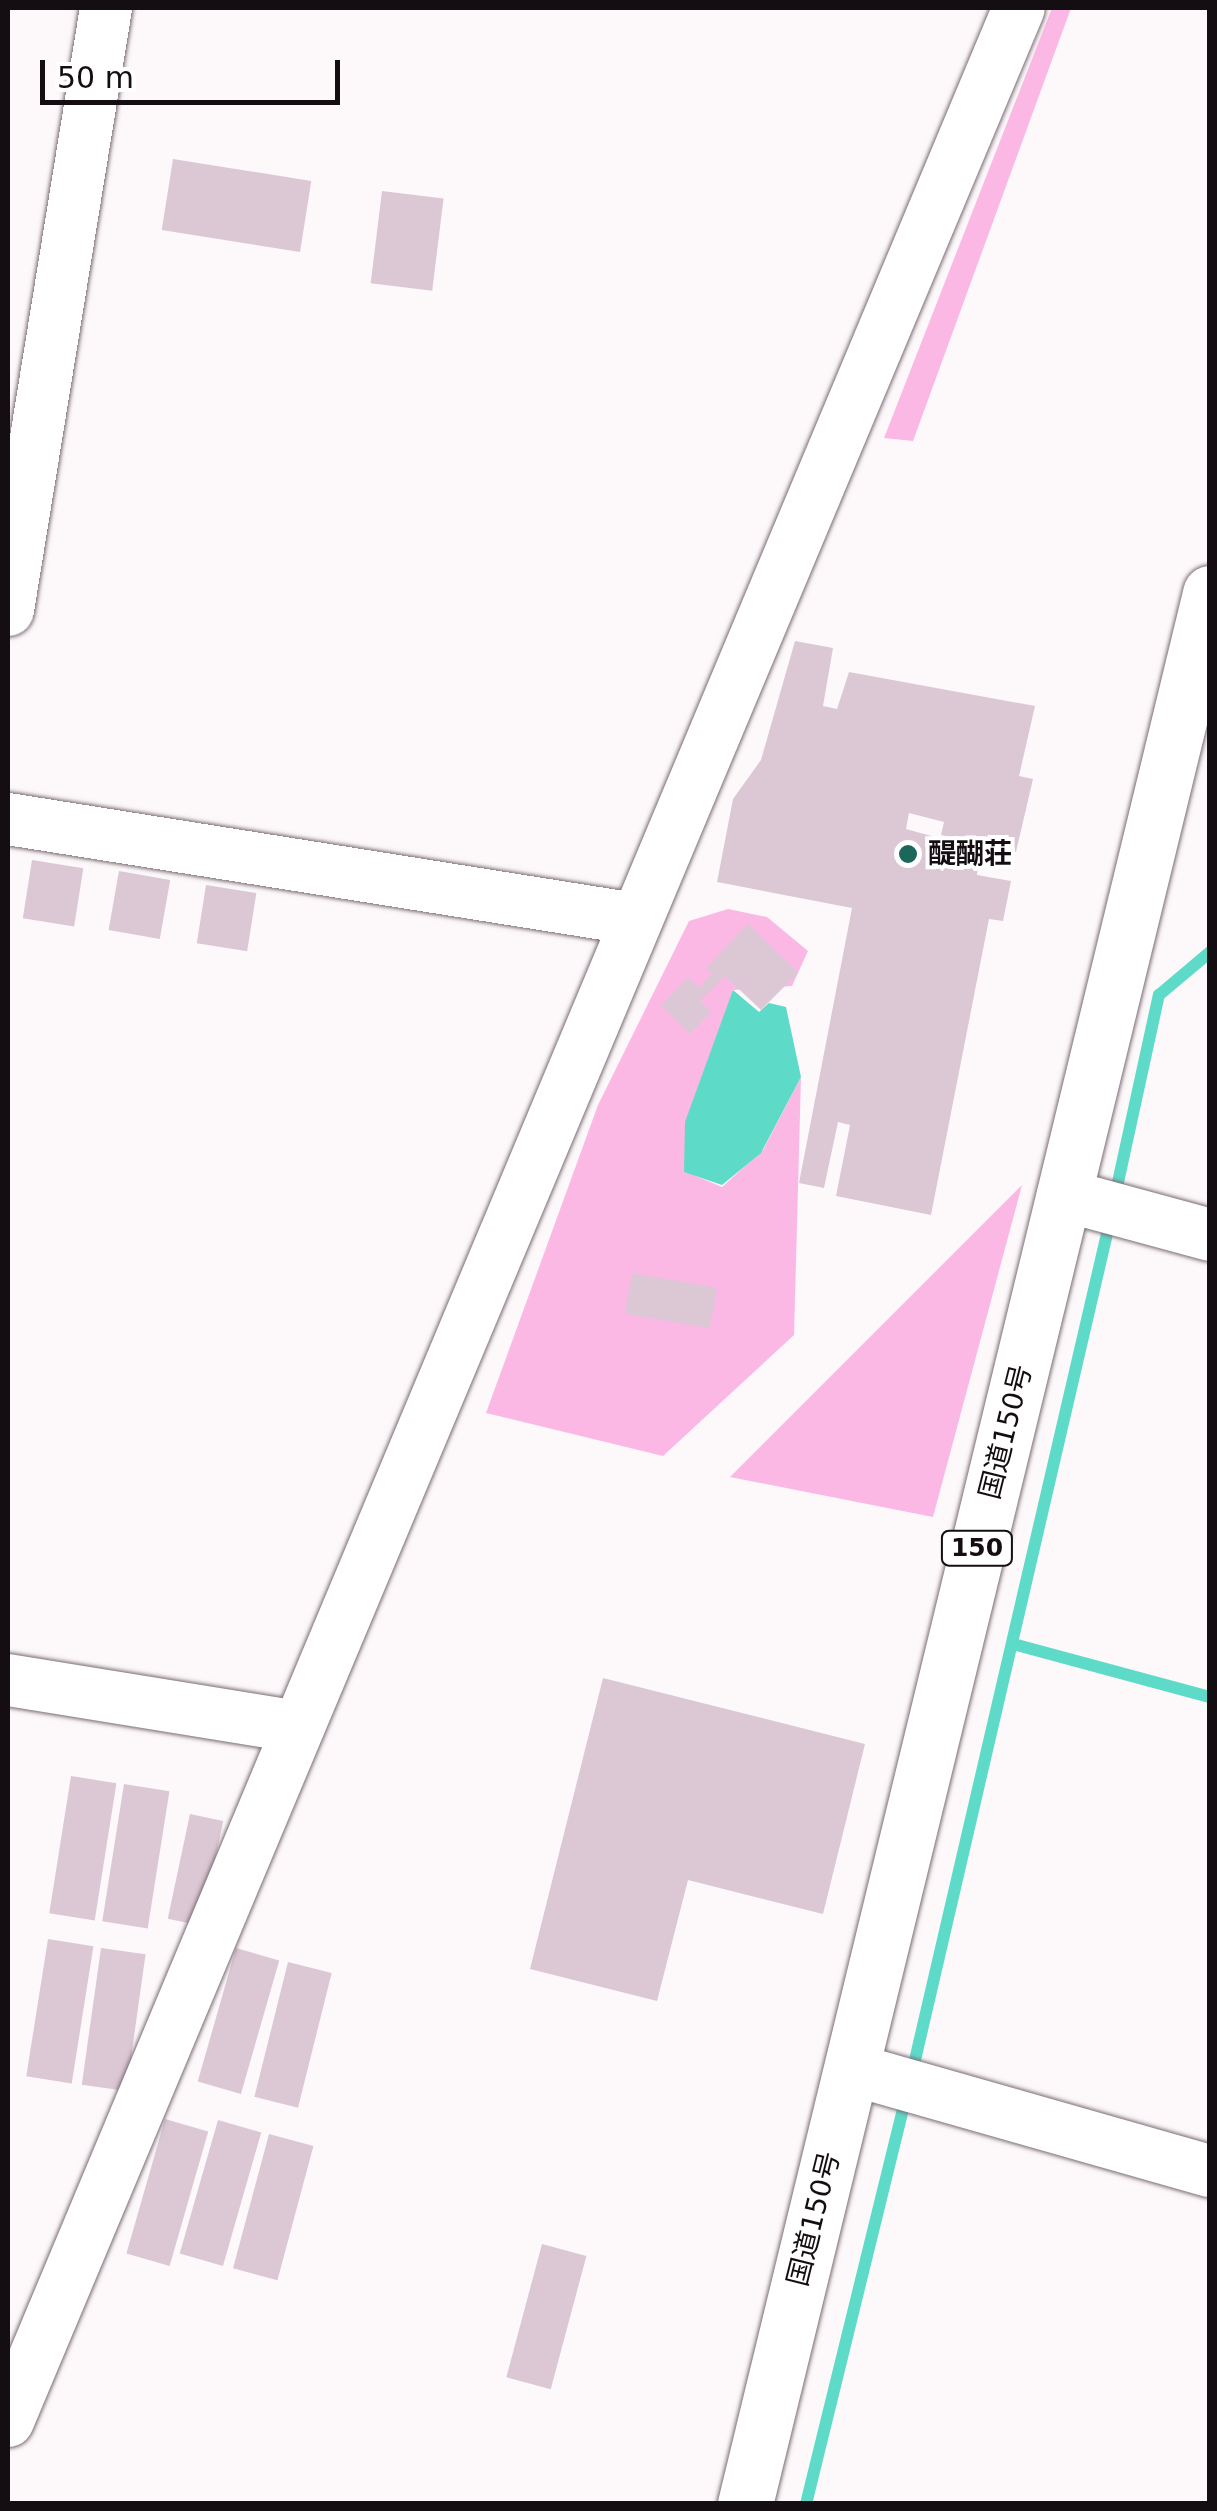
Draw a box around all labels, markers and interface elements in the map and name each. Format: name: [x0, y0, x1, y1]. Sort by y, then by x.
scale bar: [45, 40, 345, 102]
text: 50 m: [57, 60, 134, 95]
place label: 醍醐荘: [928, 837, 1012, 871]
marker: 醍醐荘: [897, 843, 919, 865]
street label: 国道150号: [973, 1361, 1039, 1503]
road number: 150: [940, 1528, 1014, 1568]
street label: 国道150号: [781, 2148, 847, 2290]

